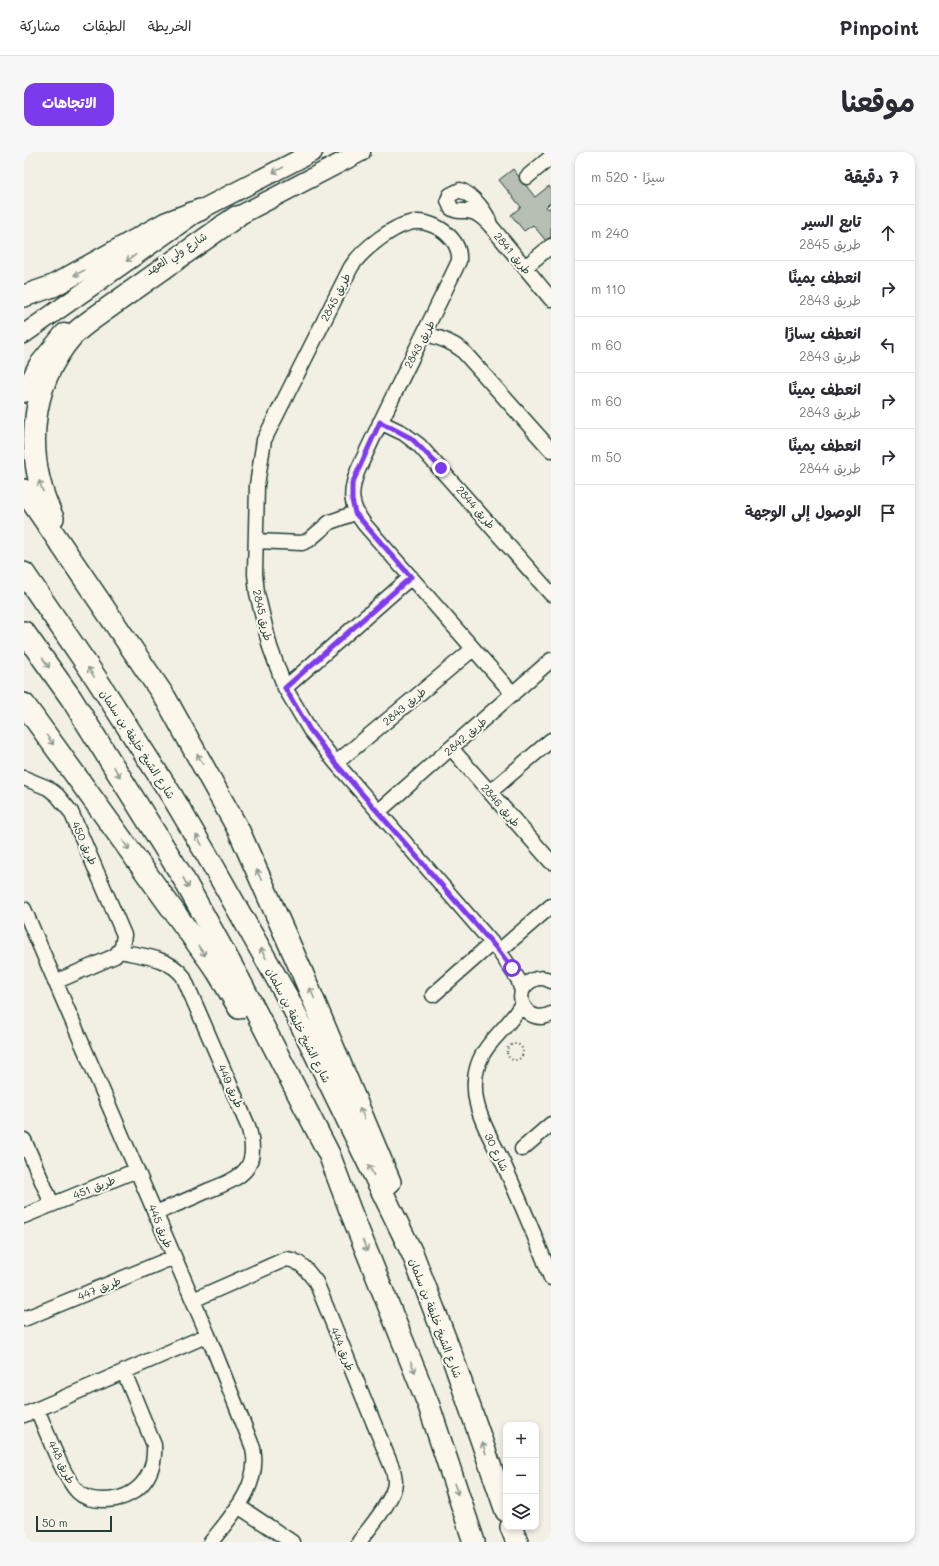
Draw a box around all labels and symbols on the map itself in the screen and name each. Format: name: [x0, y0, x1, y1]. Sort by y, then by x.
one-way arrow: [273, 167, 285, 174]
street label: شارع ولي العهد: [142, 228, 212, 281]
street label: طريق 2841: [491, 229, 535, 277]
one-way arrow: [126, 254, 137, 262]
one-way arrow: [73, 270, 85, 277]
street label: طريق 2845: [316, 270, 354, 324]
street label: طريق 2843: [400, 317, 438, 371]
route end: [432, 459, 450, 477]
one-way arrow: [37, 480, 44, 493]
street label: طريق 2844: [453, 482, 499, 532]
street label: طريق 2845: [250, 588, 276, 642]
one-way arrow: [42, 658, 50, 669]
one-way arrow: [87, 667, 95, 678]
street label: طريق 2843: [379, 683, 429, 729]
street label: شارع الشيخ خليفة بن سلمان: [95, 687, 179, 803]
street label: طريق 2842: [440, 713, 490, 759]
one-way arrow: [46, 734, 54, 745]
one-way arrow: [195, 753, 203, 765]
one-way arrow: [113, 766, 121, 777]
street label: طريق 2846: [478, 780, 524, 830]
street label: طريق 450: [69, 819, 101, 867]
one-way arrow: [194, 834, 202, 846]
one-way arrow: [122, 840, 130, 851]
one-way arrow: [255, 869, 262, 881]
one-way arrow: [182, 877, 190, 889]
one-way arrow: [198, 945, 207, 956]
one-way arrow: [258, 948, 266, 960]
route start: [503, 959, 521, 977]
street label: شارع الشيخ خليفة بن سلمان: [262, 965, 335, 1086]
one-way arrow: [307, 988, 315, 1000]
street label: طريق 449: [215, 1062, 247, 1110]
one-way arrow: [358, 1108, 365, 1120]
street label: شارع 30: [480, 1130, 512, 1174]
one-way arrow: [367, 1164, 374, 1176]
street label: طريق 451: [71, 1172, 117, 1202]
street label: طريق 445: [145, 1202, 177, 1250]
one-way arrow: [362, 1239, 370, 1251]
street label: شارع الشيخ خليفة بن سلمان: [404, 1256, 466, 1381]
street label: طريق 447: [75, 1272, 123, 1304]
street label: طريق 444: [327, 1325, 359, 1373]
one-way arrow: [410, 1360, 418, 1372]
street label: طريق 448: [45, 1438, 79, 1486]
one-way arrow: [480, 1442, 487, 1455]
one-way arrow: [453, 1483, 461, 1495]
scale bar: [36, 1514, 112, 1533]

